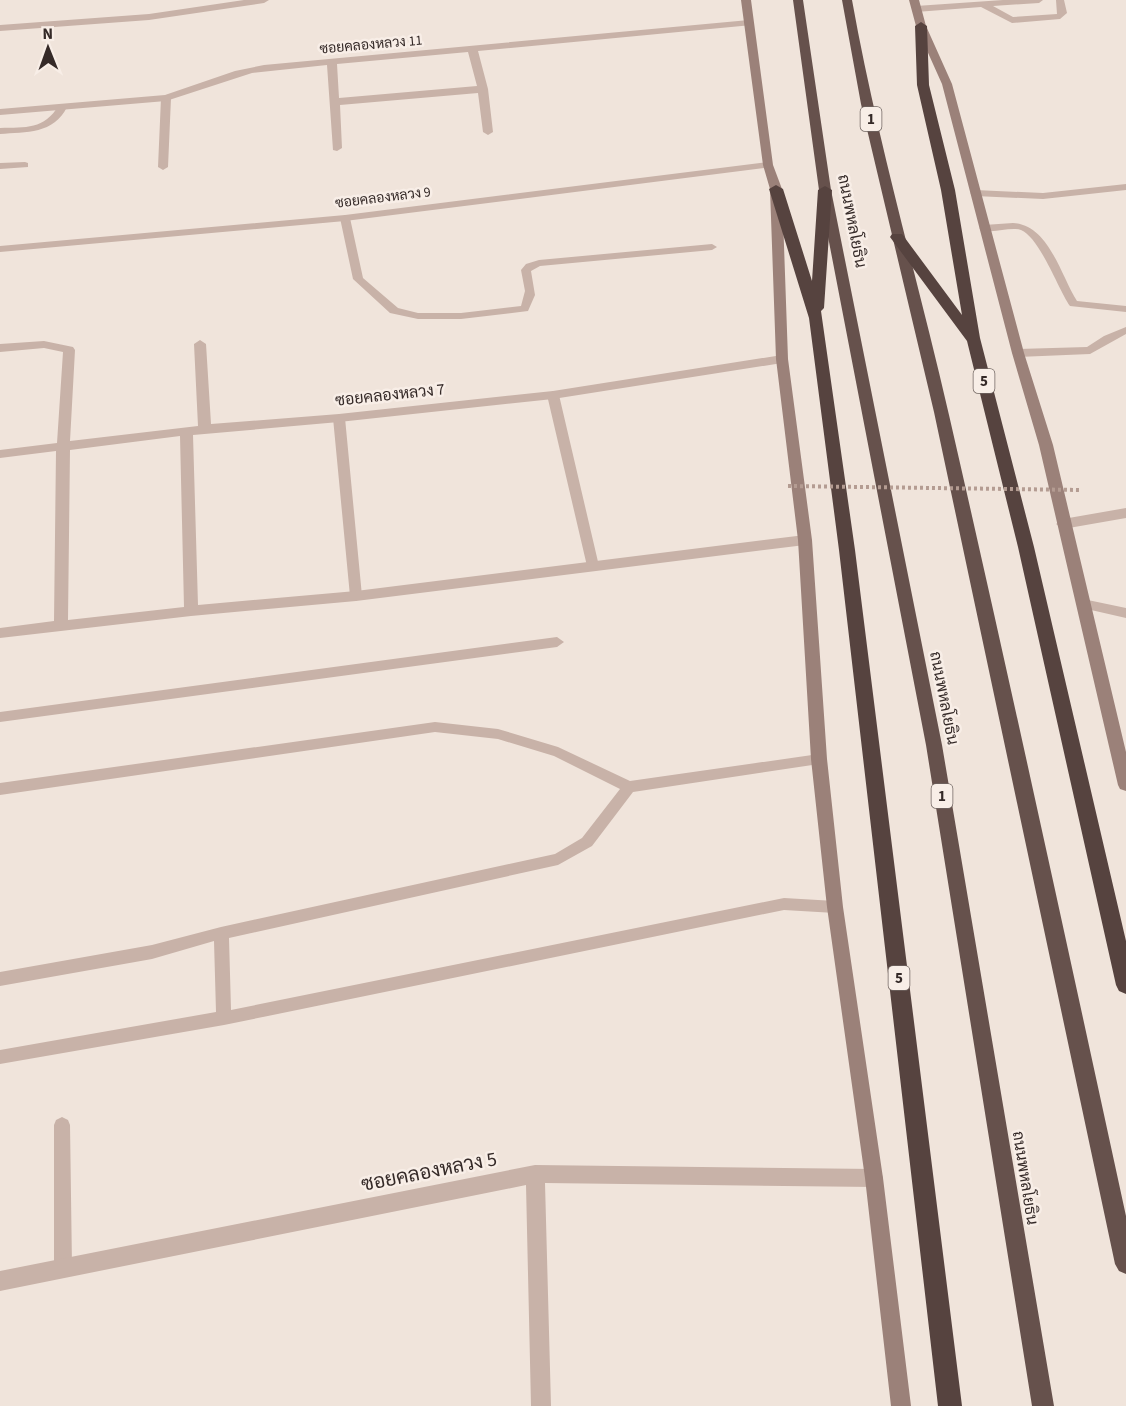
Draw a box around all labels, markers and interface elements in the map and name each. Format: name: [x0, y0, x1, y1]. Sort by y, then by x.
north arrow: [18, 18, 78, 78]
text: N: [42, 23, 53, 45]
street label: ซอยคลองหลวง 11: [319, 31, 423, 59]
road number: 1: [860, 107, 882, 131]
street label: ถนนพหลโยธิน: [832, 172, 873, 270]
street label: ซอยคลองหลวง 9: [334, 182, 432, 214]
road number: 5: [974, 369, 994, 393]
street label: ซอยคลองหลวง 7: [334, 378, 446, 412]
street label: ถนนพหลโยธิน: [924, 649, 965, 747]
road number: 1: [932, 784, 952, 808]
road number: 5: [888, 966, 910, 990]
street label: ถนนพหลโยธิน: [1007, 1129, 1044, 1227]
street label: ซอยคลองหลวง 5: [359, 1145, 499, 1199]

